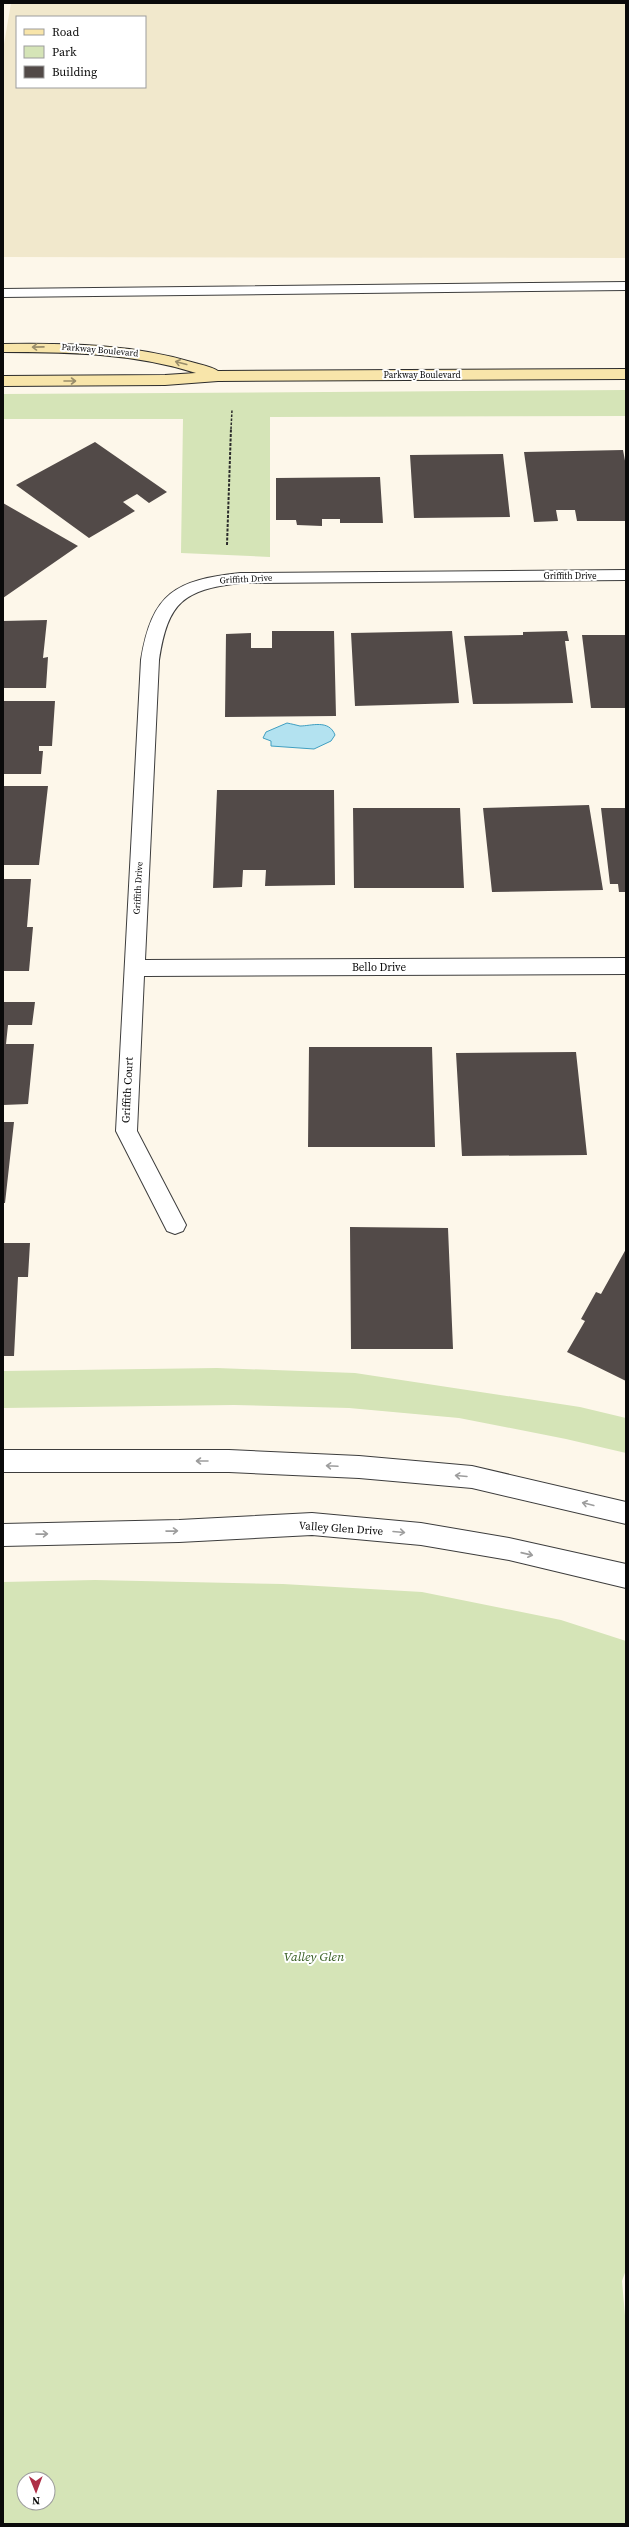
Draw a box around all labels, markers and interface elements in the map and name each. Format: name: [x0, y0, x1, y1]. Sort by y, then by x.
legend: [16, 16, 146, 88]
text: Road: [52, 24, 79, 40]
text: Park: [52, 44, 77, 60]
text: Building: [52, 64, 97, 80]
street label: Parkway Boulevard: [61, 341, 139, 359]
one-way arrow: [32, 343, 45, 351]
one-way arrow: [175, 359, 188, 366]
street label: Parkway Boulevard: [383, 369, 461, 381]
one-way arrow: [63, 377, 76, 385]
street label: Griffith Drive: [544, 570, 597, 582]
street label: Griffith Drive: [219, 572, 273, 586]
street label: Griffith Drive: [131, 861, 145, 915]
street label: Bello Drive: [352, 960, 406, 975]
street label: Griffith Court: [118, 1056, 137, 1123]
one-way arrow: [196, 1457, 209, 1465]
one-way arrow: [326, 1462, 339, 1469]
one-way arrow: [455, 1473, 468, 1480]
one-way arrow: [582, 1500, 595, 1507]
street label: Valley Glen Drive: [298, 1518, 384, 1539]
one-way arrow: [165, 1527, 178, 1535]
one-way arrow: [392, 1528, 405, 1535]
one-way arrow: [35, 1530, 48, 1538]
one-way arrow: [521, 1550, 534, 1558]
park label: Valley Glen: [284, 1948, 345, 1965]
north arrow: [16, 2471, 56, 2511]
text: N: [32, 2493, 40, 2508]

